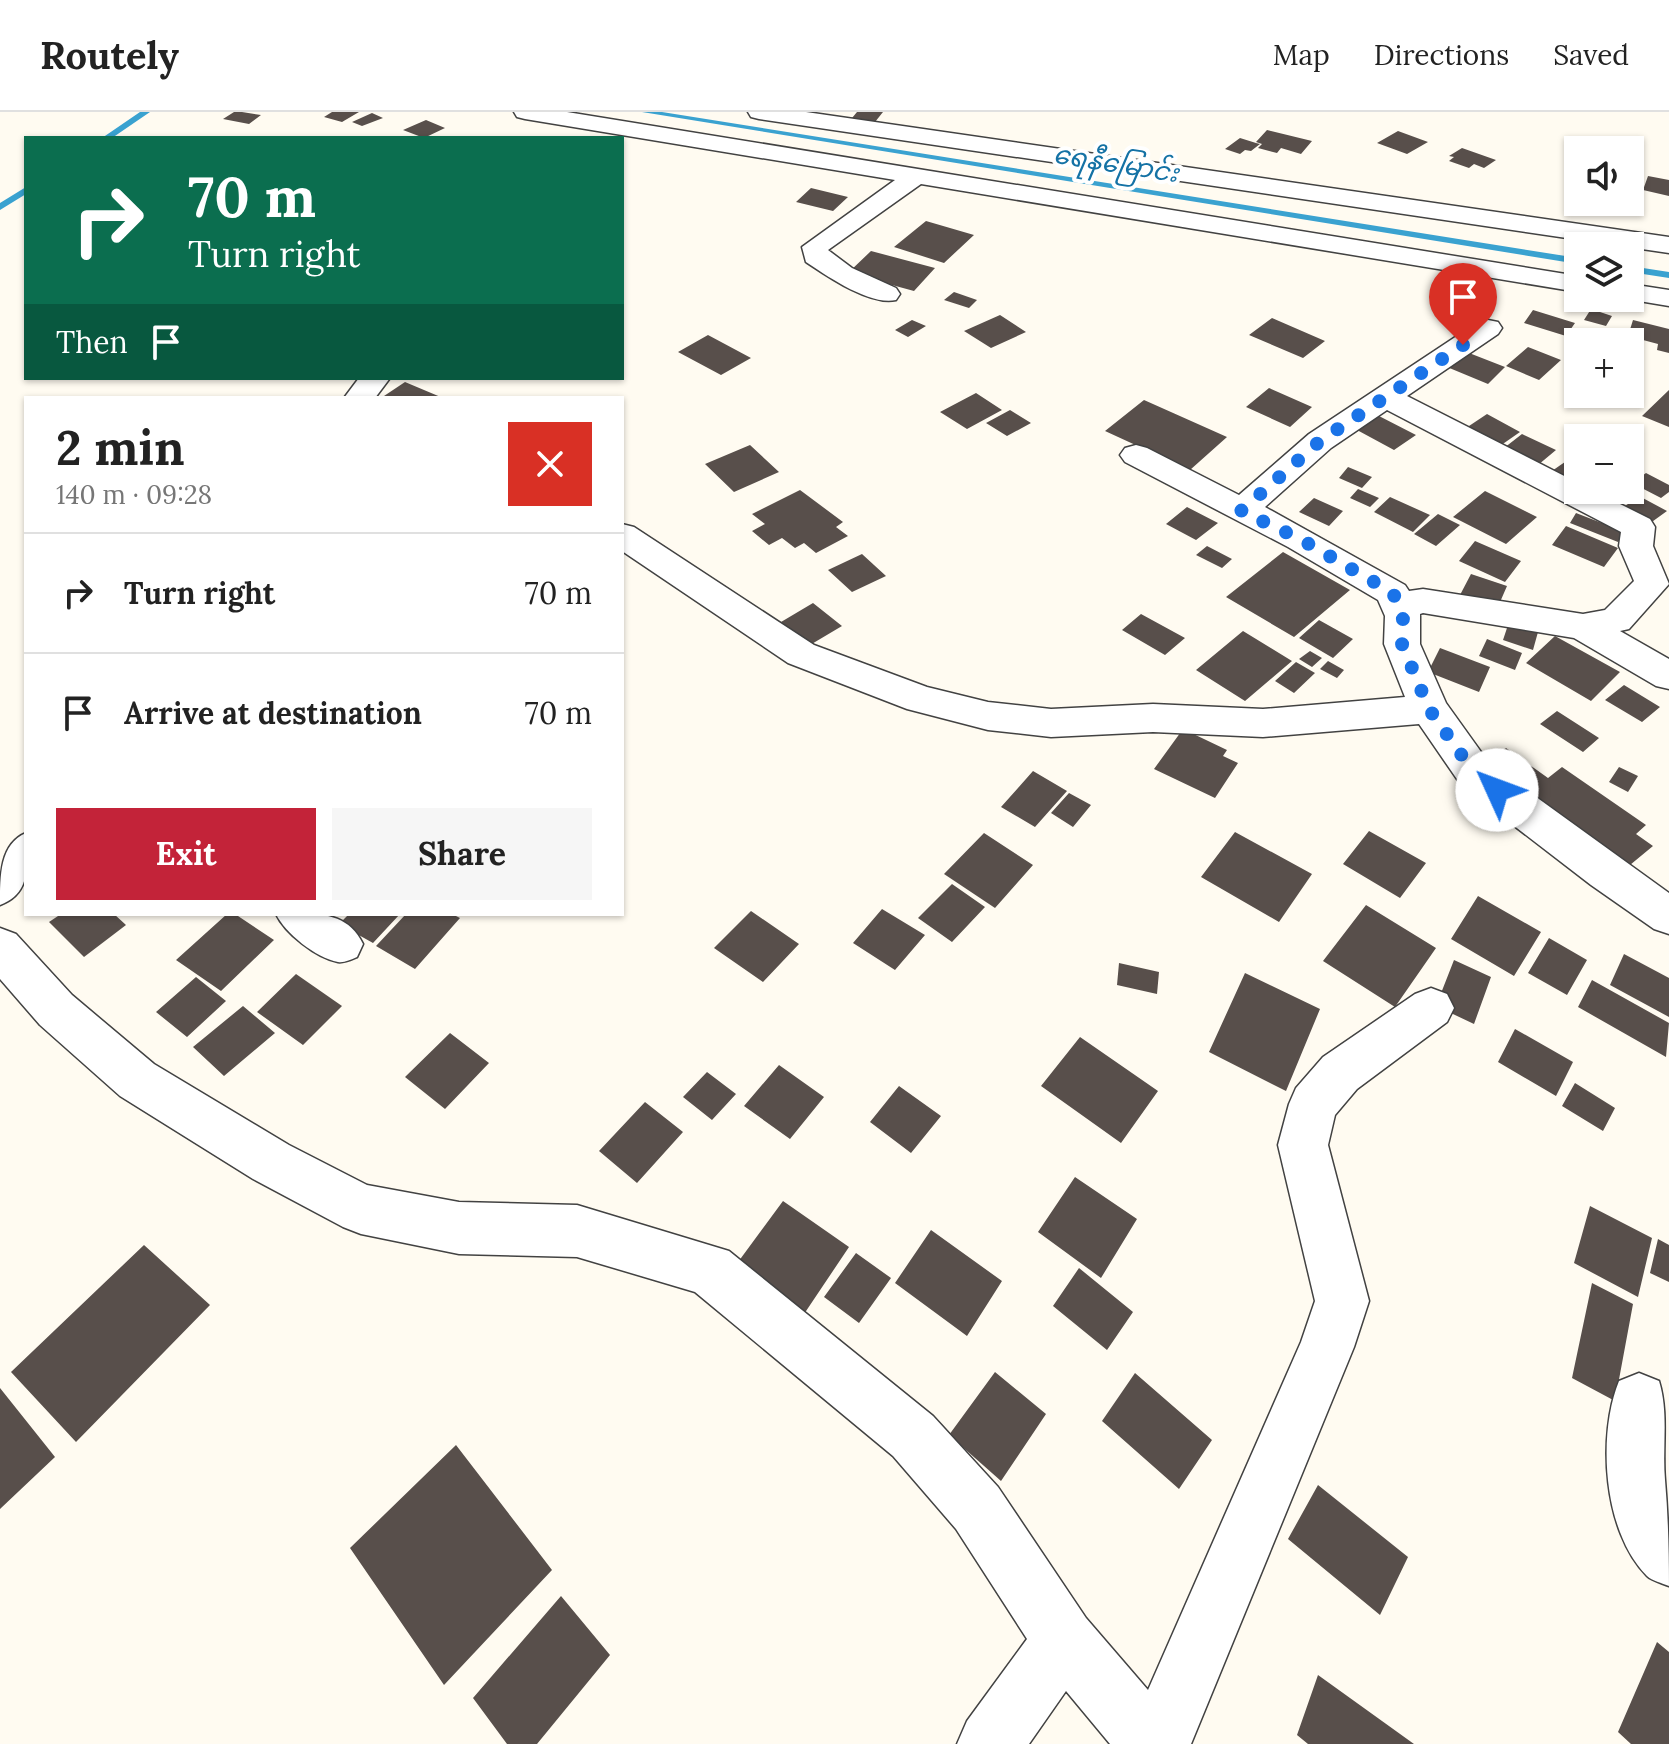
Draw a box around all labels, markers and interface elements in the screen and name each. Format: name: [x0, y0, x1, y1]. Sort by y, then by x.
text: Routely: [40, 31, 179, 79]
text: Map: [1273, 37, 1330, 73]
text: Directions: [1374, 37, 1509, 73]
text: Saved: [1553, 37, 1629, 73]
water label: ရေနီမြောင်း: [1050, 136, 1183, 195]
map controls: [1564, 136, 1644, 504]
button: sound: [1564, 136, 1644, 216]
text: 70 m: [188, 161, 316, 232]
icon: right: [56, 168, 160, 272]
text: Turn right: [188, 231, 361, 277]
button: layers: [1564, 232, 1644, 312]
pin: [1429, 263, 1497, 345]
icon: arrive: [1441, 275, 1485, 319]
icon: arrive: [144, 320, 188, 364]
text: Then: [56, 323, 128, 361]
button: +: [1564, 328, 1644, 408]
text: 2 min: [56, 417, 185, 478]
button: close: [508, 422, 592, 506]
button: −: [1564, 424, 1644, 504]
text: 140 m · 09:28: [56, 478, 212, 511]
icon: right: [56, 571, 100, 615]
text: Turn right: [124, 574, 275, 612]
text: 70 m: [525, 574, 592, 612]
icon: arrive: [56, 691, 100, 735]
text: Arrive at destination: [124, 694, 422, 732]
text: 70 m: [525, 694, 592, 732]
position arrow: [1455, 748, 1539, 832]
button: Exit: [56, 808, 316, 900]
button: Share: [332, 808, 592, 900]

